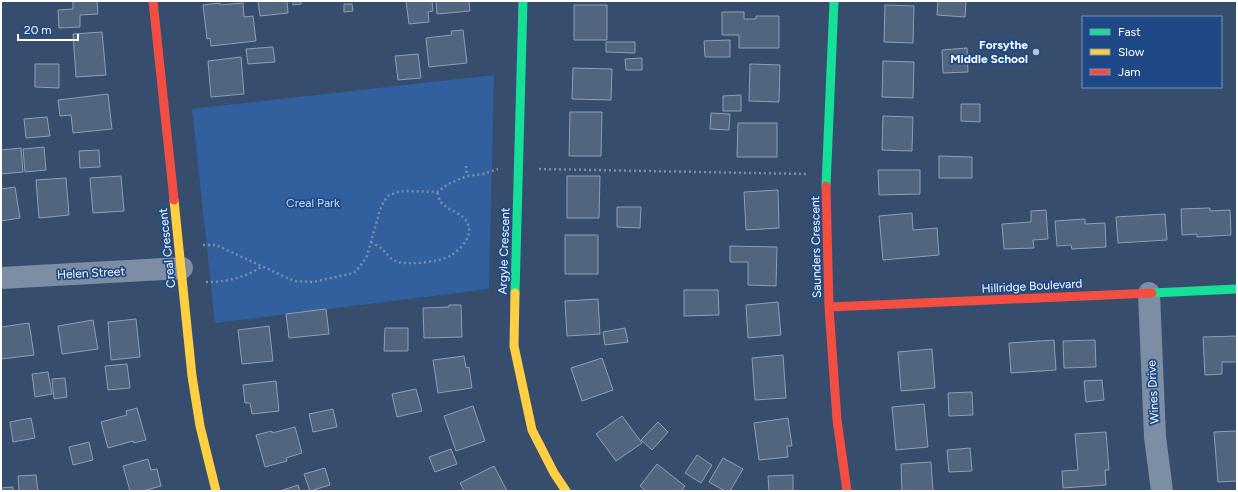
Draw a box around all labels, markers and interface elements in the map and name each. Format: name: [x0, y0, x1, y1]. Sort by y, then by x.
scale bar: [18, 16, 78, 42]
legend: [1082, 16, 1222, 88]
text: 20 m: [24, 23, 52, 37]
text: Fast: [1118, 25, 1141, 39]
place label: Forsythe Middle School: [950, 38, 1028, 66]
text: Slow: [1118, 45, 1145, 59]
marker: Forsythe Middle School: [1031, 47, 1041, 57]
text: Jam: [1118, 65, 1141, 79]
street label: Saunders Crescent: [808, 195, 824, 298]
park label: Creal Park: [286, 196, 340, 210]
street label: Creal Crescent: [156, 207, 178, 289]
street label: Argyle Crescent: [495, 207, 513, 295]
street label: Helen Street: [57, 264, 126, 282]
street label: Hillridge Boulevard: [981, 276, 1083, 296]
street label: Wines Drive: [1144, 359, 1162, 424]

